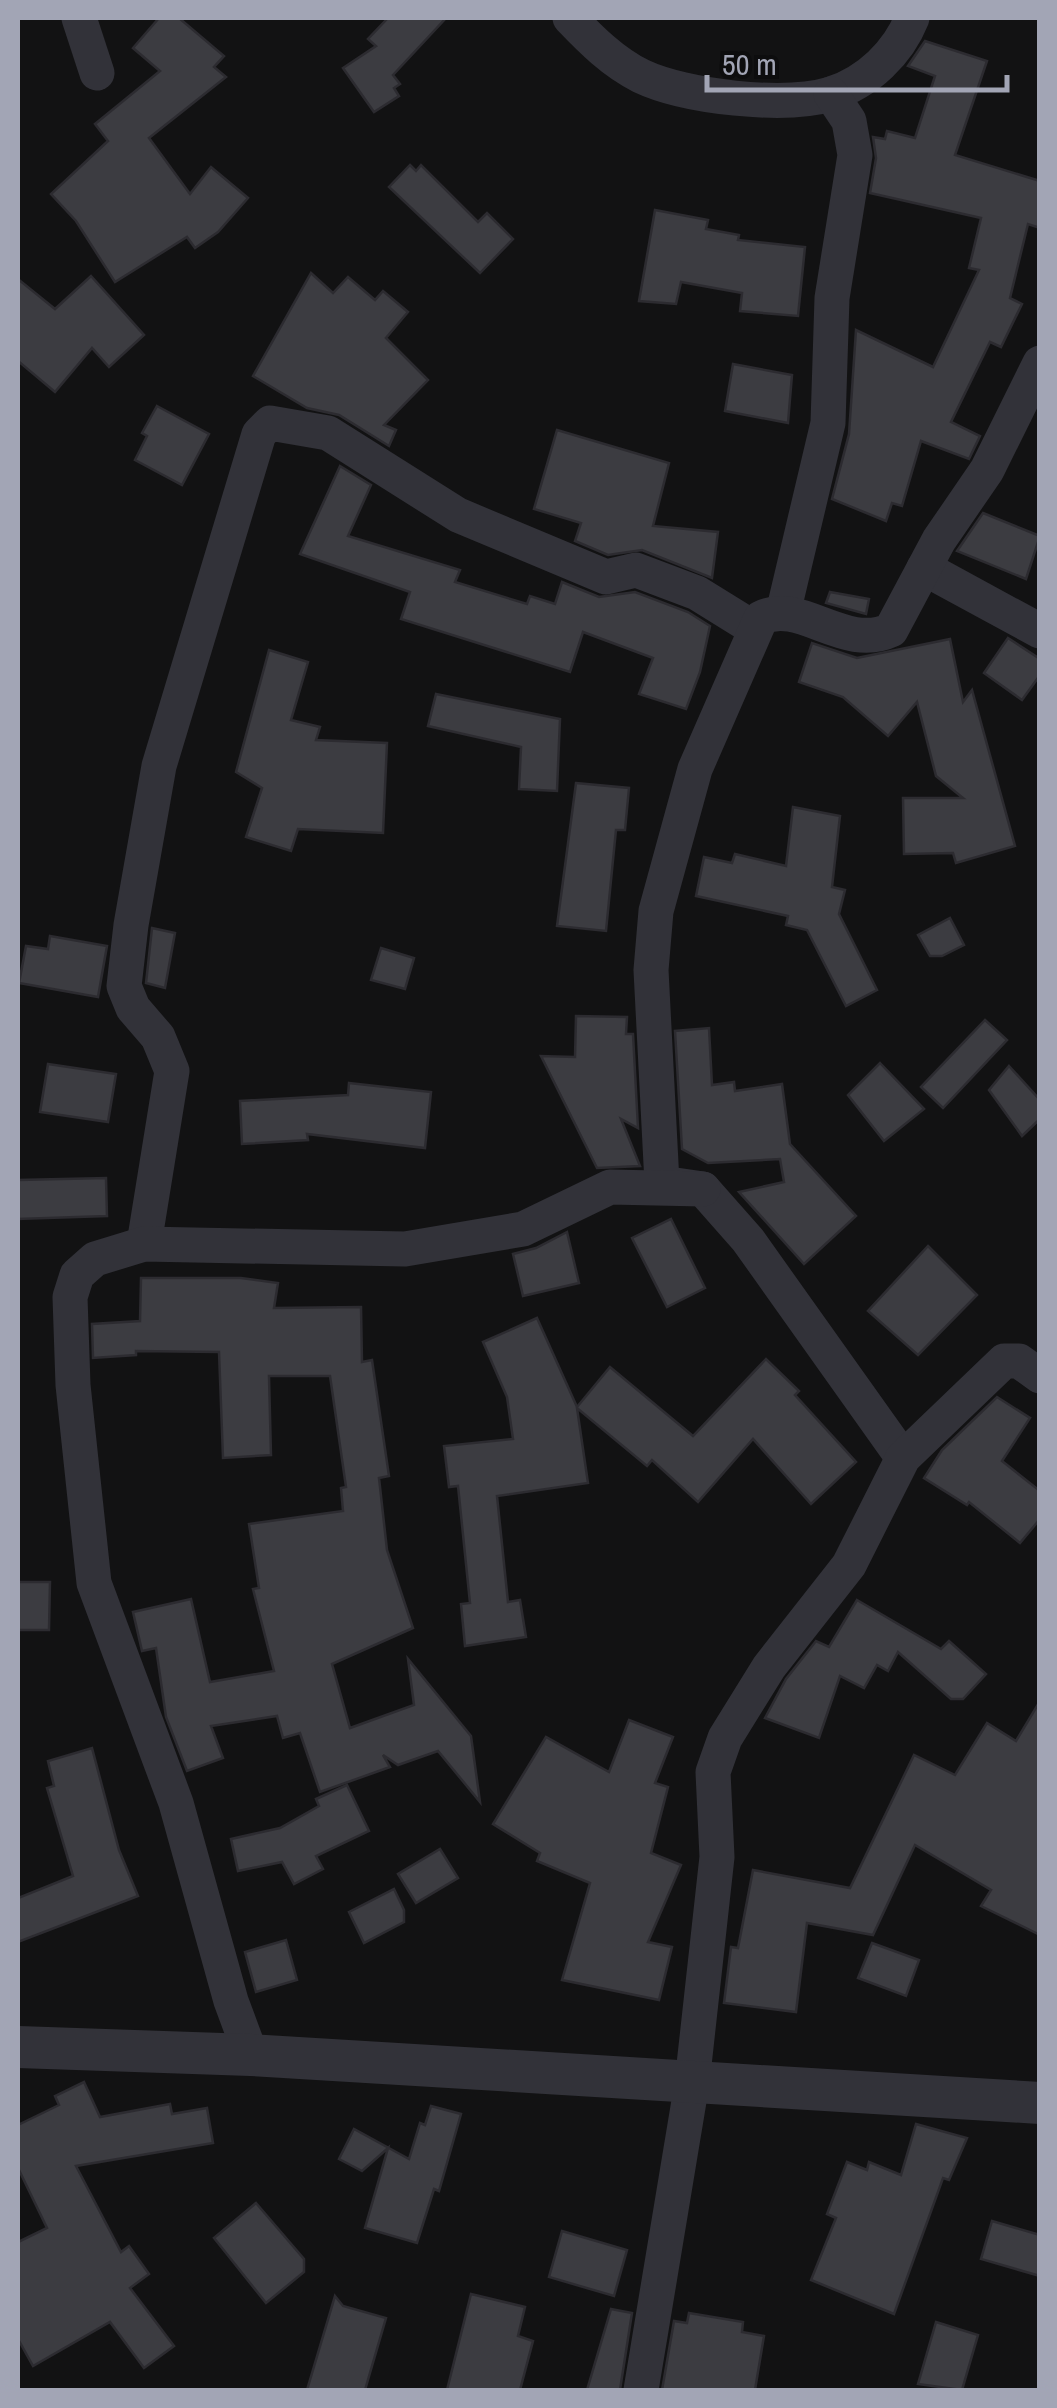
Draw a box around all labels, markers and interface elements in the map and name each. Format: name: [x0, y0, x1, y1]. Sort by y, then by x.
scale bar: [707, 30, 1007, 92]
text: 50 m: [722, 44, 777, 84]

